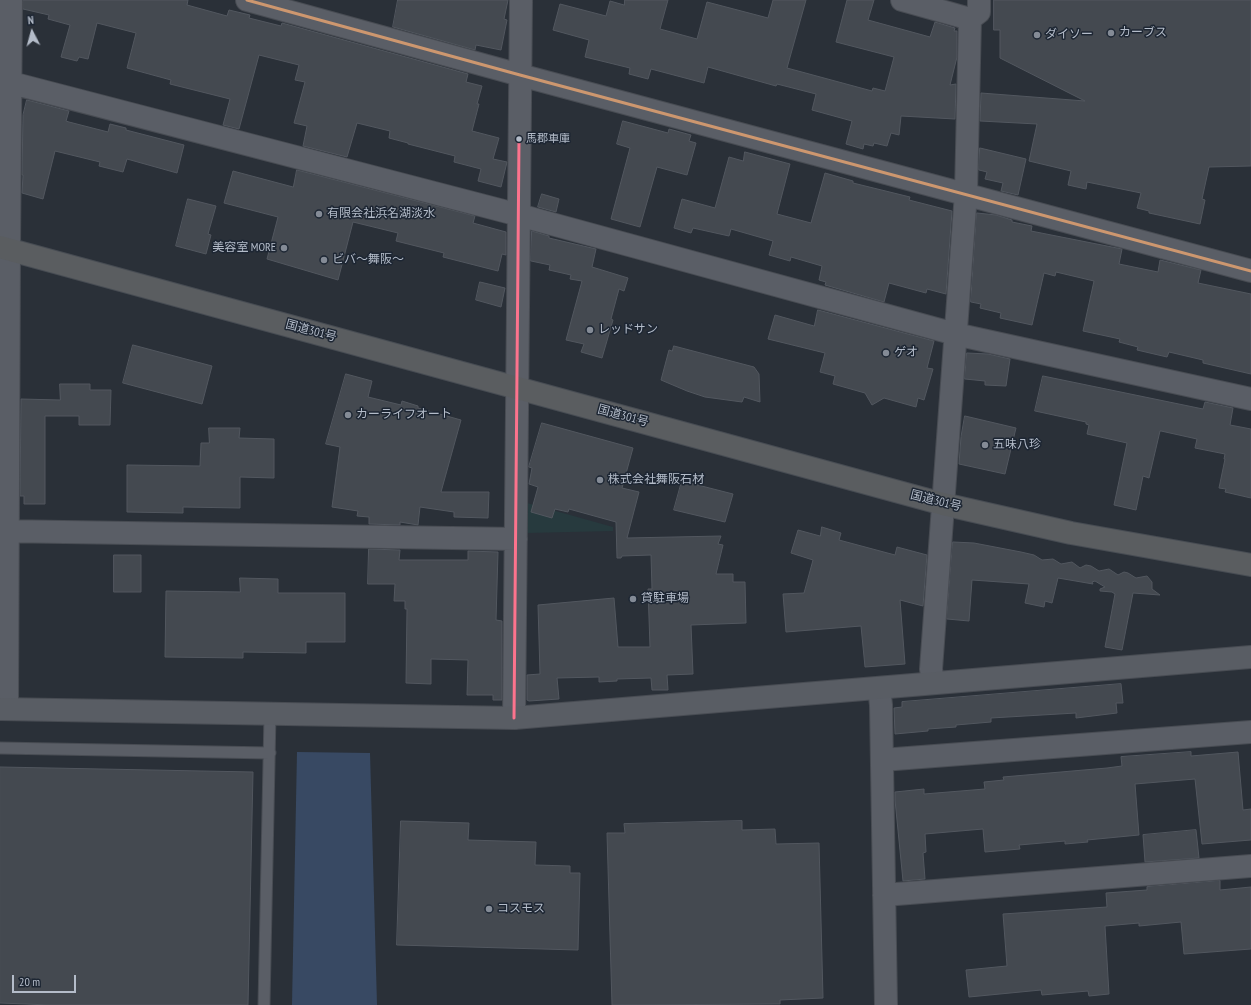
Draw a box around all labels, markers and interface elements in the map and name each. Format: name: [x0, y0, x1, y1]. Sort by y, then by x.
north arrow: [12, 12, 52, 52]
text: N: [27, 13, 34, 27]
place label: カーブス: [1119, 26, 1167, 40]
place label: ダイソー: [1045, 28, 1093, 42]
marker: カーブス: [1106, 28, 1116, 38]
marker: ダイソー: [1032, 30, 1042, 40]
place label: 馬郡車庫: [526, 132, 570, 146]
marker: 馬郡車庫: [514, 134, 524, 144]
place label: 有限会社浜名湖淡水: [327, 207, 435, 221]
marker: 有限会社浜名湖淡水: [314, 209, 324, 219]
place label: 美容室 MORE: [212, 241, 276, 255]
marker: 美容室 MORE: [279, 243, 289, 253]
place label: ビバ～舞阪～: [332, 253, 404, 267]
marker: ビバ～舞阪～: [319, 255, 329, 265]
street label: 国道301号: [284, 317, 338, 345]
place label: レッドサン: [598, 323, 658, 337]
marker: レッドサン: [585, 325, 595, 335]
place label: ゲオ: [894, 346, 918, 360]
marker: ゲオ: [881, 348, 891, 358]
street label: 国道301号: [596, 402, 650, 430]
place label: カーライフオート: [356, 408, 452, 422]
marker: カーライフオート: [343, 410, 353, 420]
place label: 五味八珍: [993, 438, 1041, 452]
marker: 五味八珍: [980, 440, 990, 450]
place label: 株式会社舞阪石材: [608, 473, 704, 487]
marker: 株式会社舞阪石材: [595, 475, 605, 485]
street label: 国道301号: [909, 488, 963, 514]
place label: 貸駐車場: [641, 592, 689, 606]
marker: 貸駐車場: [628, 594, 638, 604]
place label: コスモス: [497, 902, 545, 916]
marker: コスモス: [484, 904, 494, 914]
scale bar: [14, 967, 78, 993]
text: 20 m: [19, 974, 40, 989]

